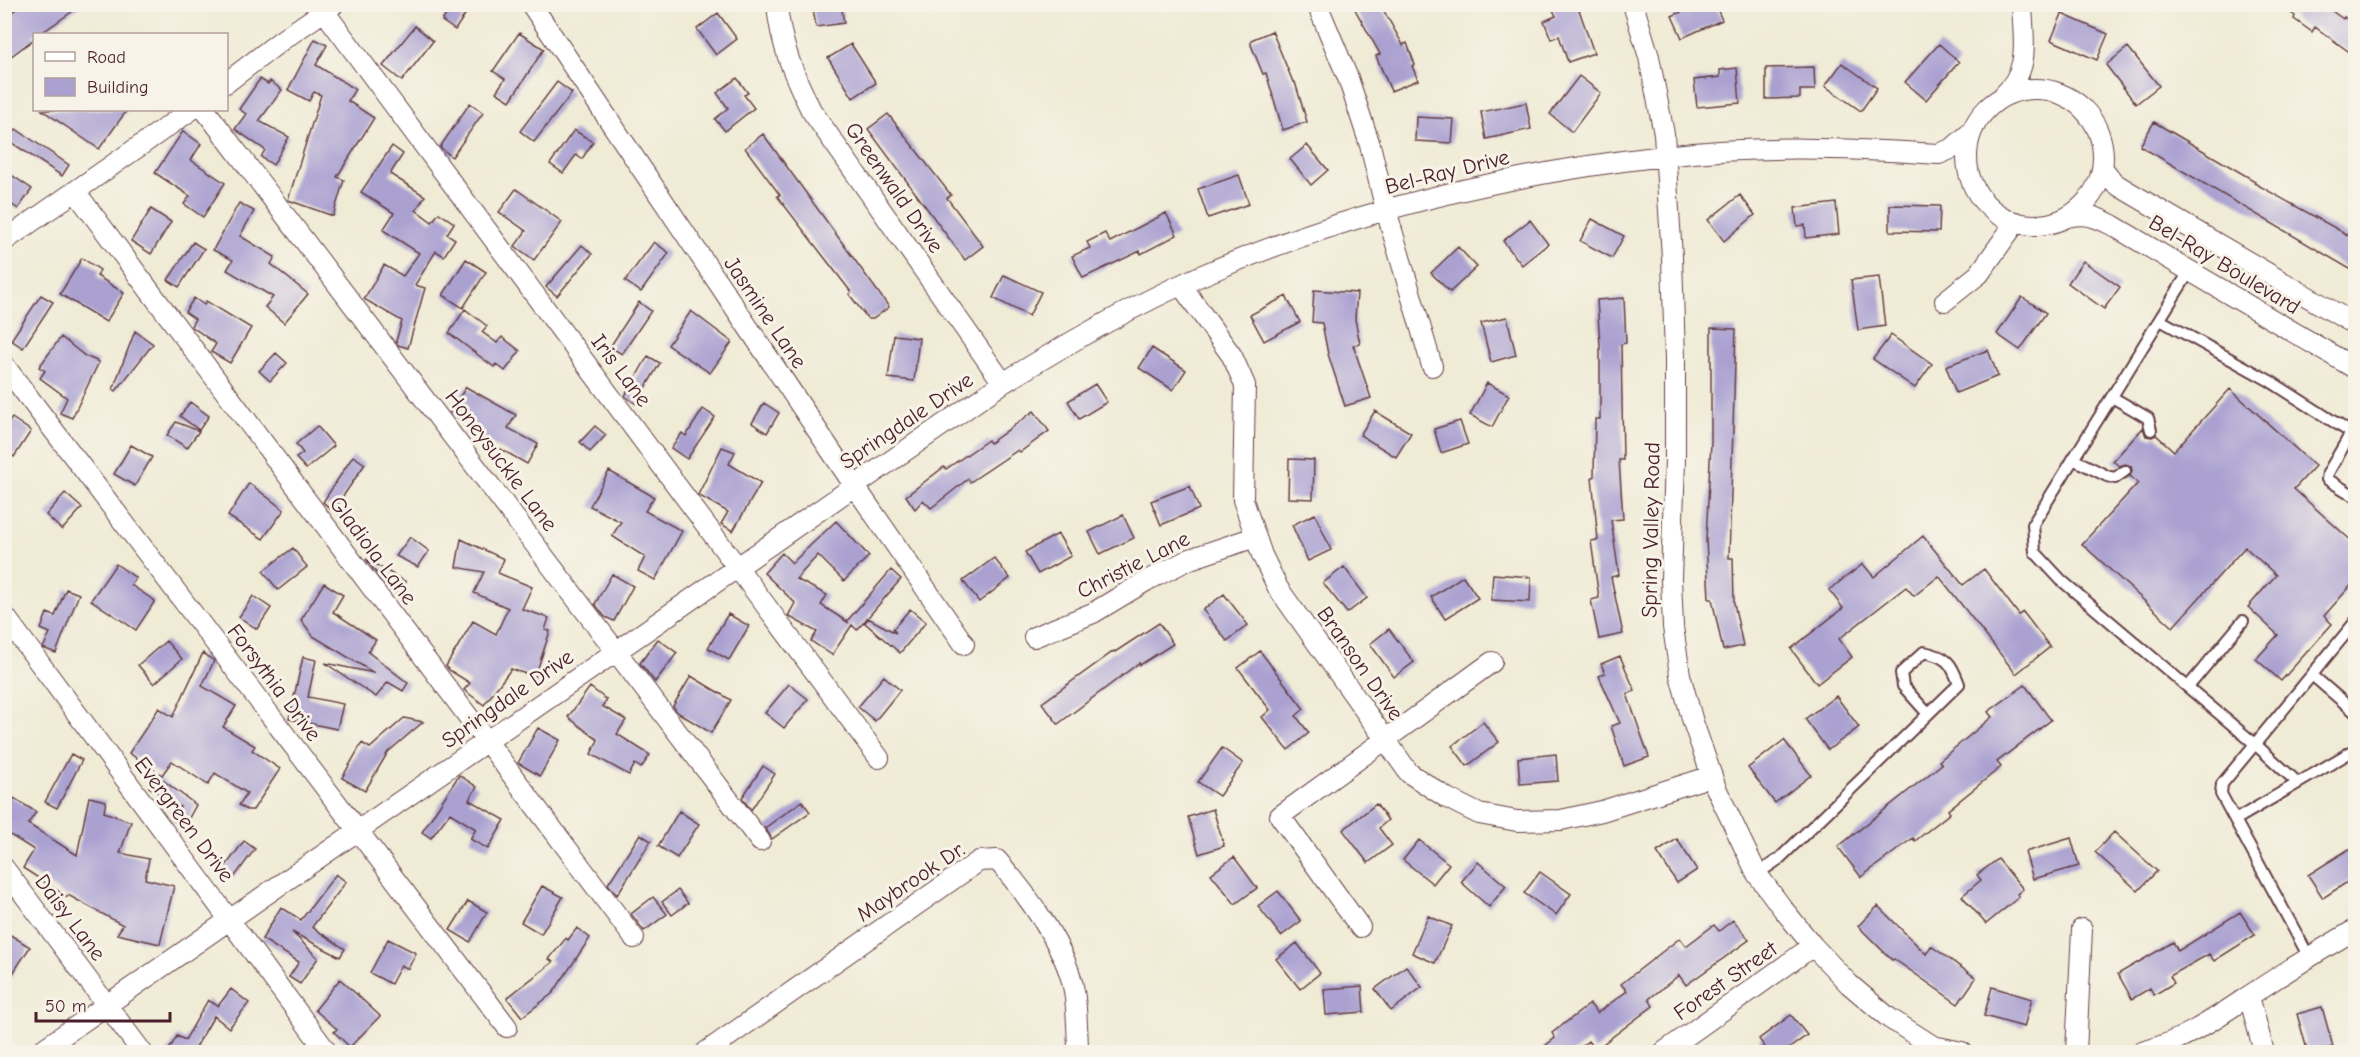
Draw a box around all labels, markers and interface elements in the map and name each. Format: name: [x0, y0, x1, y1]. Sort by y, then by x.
legend: [33, 33, 228, 111]
text: Road: [87, 47, 126, 68]
text: Building: [87, 77, 149, 98]
street label: Greenwald Drive: [839, 117, 949, 258]
street label: Bel-Ray Drive: [1382, 144, 1512, 200]
street label: Bel-Ray Boulevard: [2144, 209, 2305, 320]
street label: Jasmine Lane: [718, 252, 812, 373]
street label: Iris Lane: [586, 329, 657, 412]
street label: Springdale Drive: [835, 367, 978, 475]
street label: Honeysuckle Lane: [439, 385, 563, 537]
street label: Spring Valley Road: [1636, 442, 1666, 618]
street label: Gladiola Lane: [324, 491, 422, 610]
street label: Christie Lane: [1073, 525, 1194, 604]
street label: Branson Drive: [1311, 602, 1409, 726]
street label: Forsythia Drive: [222, 619, 327, 746]
street label: Springdale Drive: [437, 644, 578, 754]
street label: Evergreen Drive: [129, 752, 240, 887]
street label: Maybrook Dr.: [852, 836, 970, 927]
street label: Daisy Lane: [29, 869, 111, 966]
street label: Forest Street: [1669, 935, 1783, 1026]
scale bar: [36, 985, 170, 1023]
text: 50 m: [45, 996, 87, 1017]

